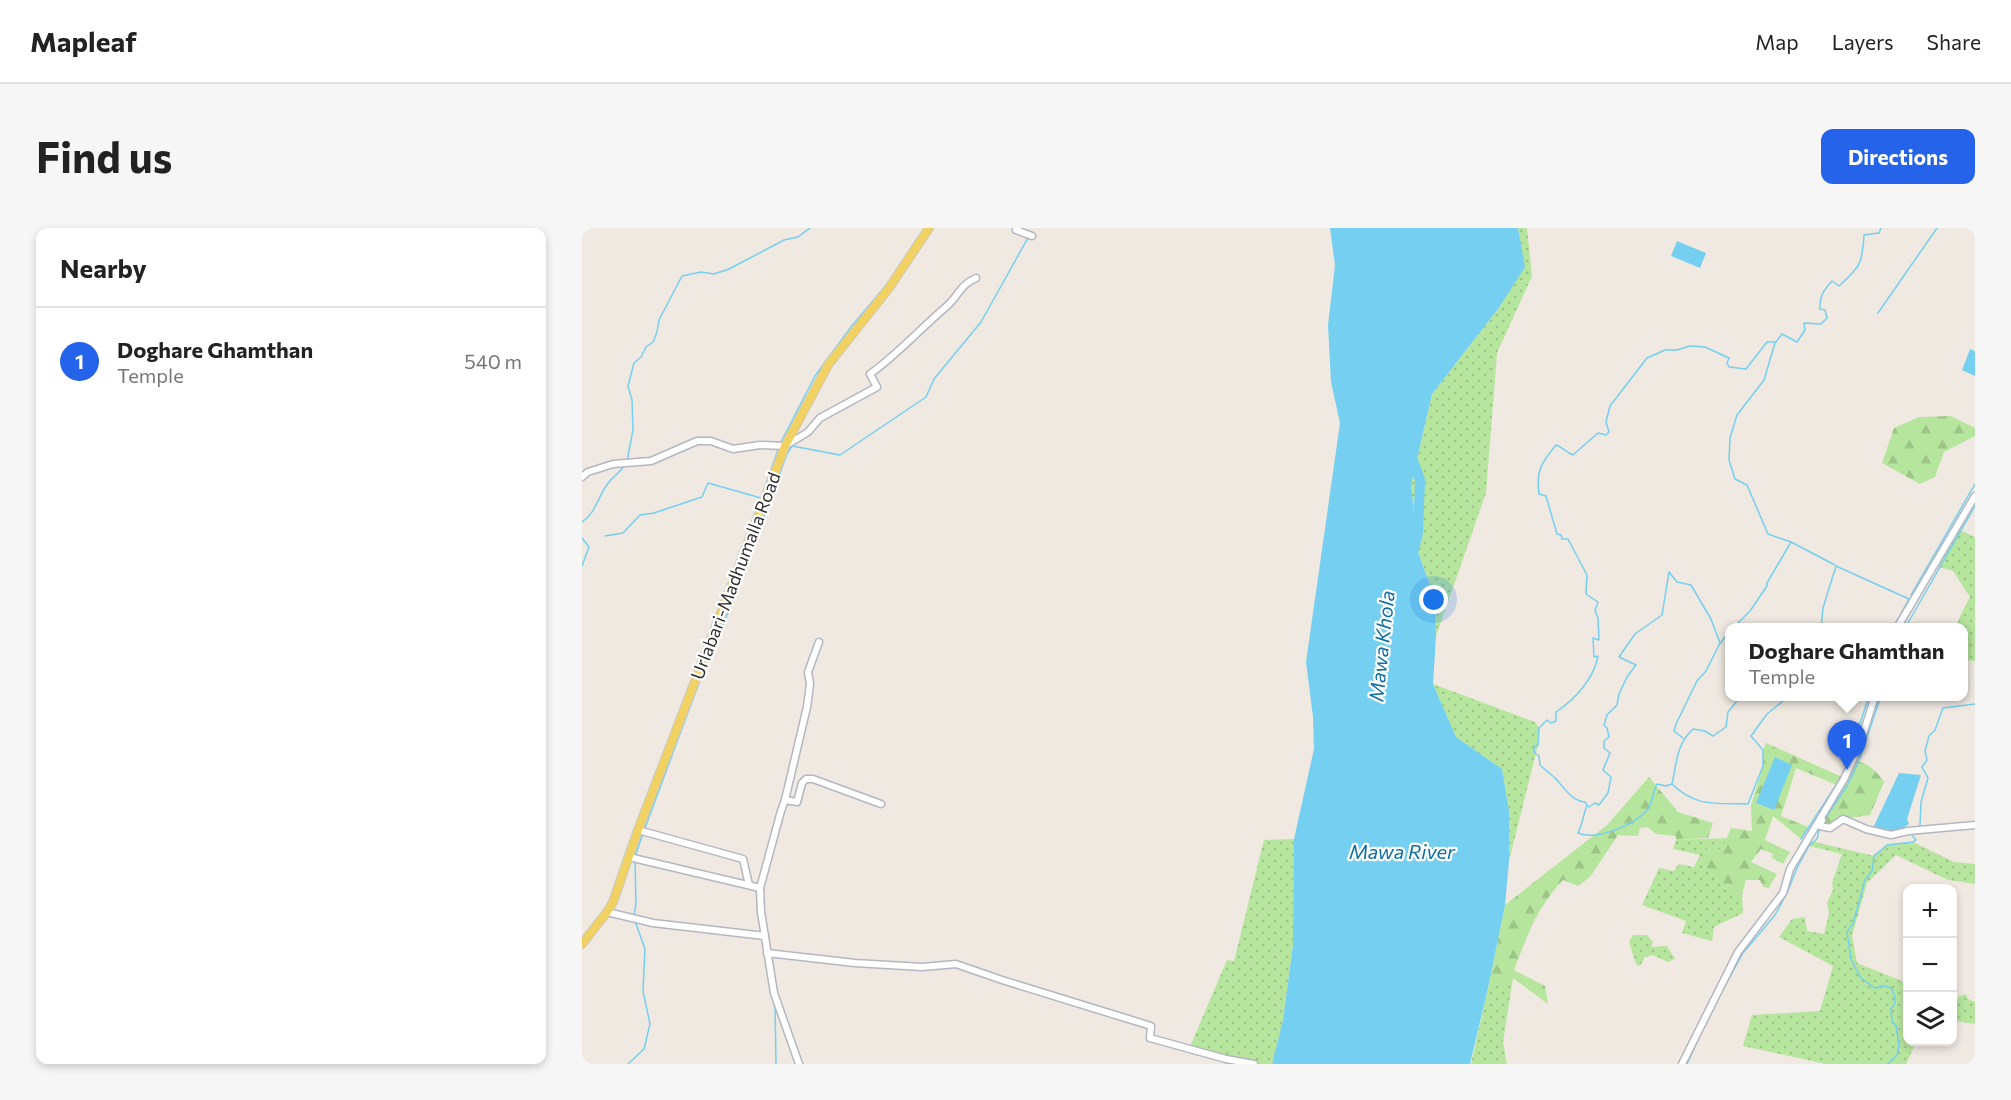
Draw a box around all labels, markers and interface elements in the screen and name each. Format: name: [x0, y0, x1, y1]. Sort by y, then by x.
text: Mapleaf: [30, 24, 137, 58]
text: Map: [1755, 29, 1799, 54]
text: Layers: [1832, 29, 1894, 54]
text: Share: [1927, 29, 1981, 54]
button: Directions: [1821, 129, 1975, 184]
text: Find us: [36, 130, 172, 182]
text: Nearby: [60, 252, 147, 283]
text: Doghare Ghamthan: [117, 336, 313, 363]
text: 1: [75, 349, 84, 373]
text: 540 m: [464, 349, 522, 373]
text: Temple: [117, 363, 184, 387]
street label: Urlabari-Madhumalla Road: [685, 469, 785, 682]
your location: [1419, 585, 1448, 614]
water label: Mawa Khola: [1363, 589, 1399, 703]
popup: [1725, 623, 1968, 701]
text: Doghare Ghamthan: [1748, 637, 1945, 664]
text: Temple: [1748, 664, 1815, 688]
pin: 1: [1828, 720, 1866, 770]
water label: Mawa River: [1349, 839, 1456, 863]
map controls: [1903, 884, 1957, 1046]
button: +: [1903, 884, 1957, 938]
button: −: [1903, 938, 1957, 992]
button: layers: [1903, 992, 1957, 1046]

